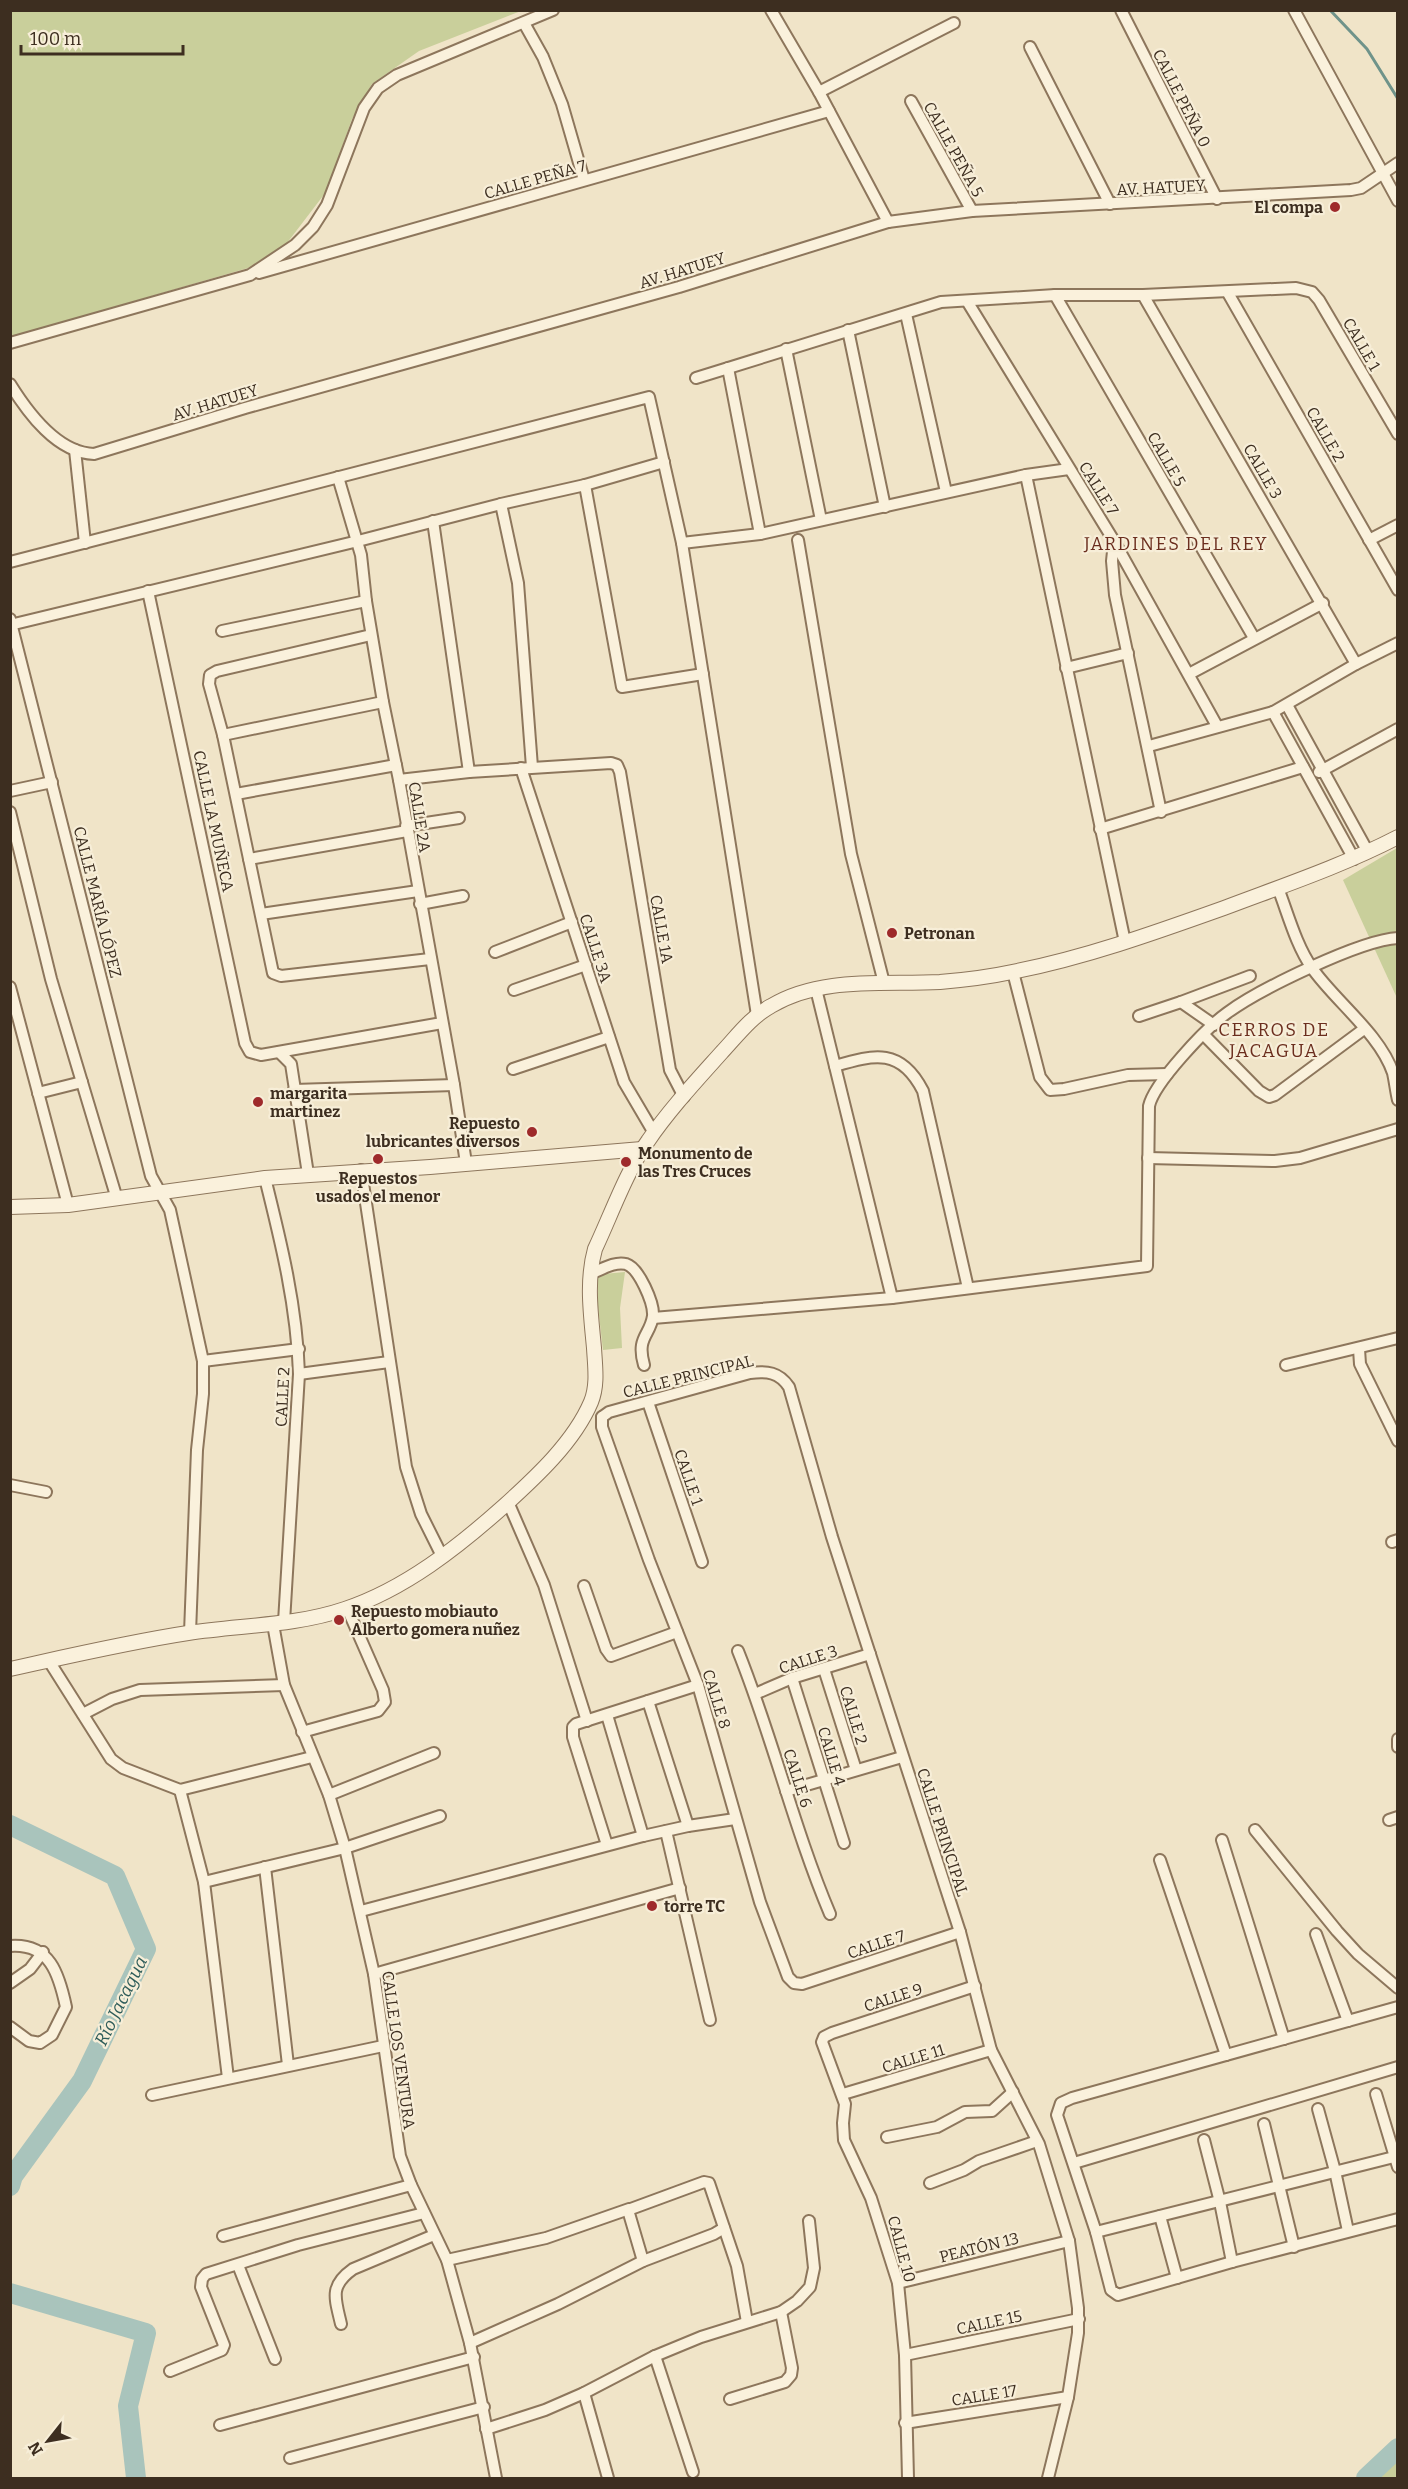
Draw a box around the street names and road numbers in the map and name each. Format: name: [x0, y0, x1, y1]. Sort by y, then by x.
street label: CALLE PEÑA 0: [1149, 46, 1215, 150]
street label: CALLE PEÑA 5: [920, 98, 988, 200]
street label: CALLE PEÑA 7: [482, 155, 588, 203]
street label: AV. HATUEY: [1116, 176, 1207, 199]
street label: AV. HATUEY: [637, 248, 728, 293]
street label: CALLE 1: [1339, 314, 1385, 375]
street label: AV. HATUEY: [170, 380, 261, 425]
street label: CALLE 2: [1302, 403, 1349, 465]
street label: CALLE 5: [1143, 429, 1190, 490]
street label: CALLE 3: [1239, 440, 1286, 502]
street label: CALLE 7: [1075, 458, 1122, 519]
street label: CALLE LA MUÑECA: [189, 749, 239, 894]
street label: CALLE 2A: [405, 780, 435, 855]
street label: CALLE MARÍA LÓPEZ: [69, 824, 127, 980]
street label: CALLE 1A: [646, 893, 677, 965]
street label: CALLE 3A: [575, 911, 616, 986]
street label: CALLE PRINCIPAL: [621, 1351, 755, 1402]
street label: CALLE 2: [271, 1366, 294, 1428]
street label: CALLE 1: [670, 1447, 707, 1508]
street label: CALLE 3: [776, 1641, 840, 1678]
street label: CALLE 8: [699, 1667, 735, 1731]
street label: CALLE 2: [836, 1684, 871, 1747]
street label: CALLE 4: [814, 1724, 850, 1789]
street label: CALLE 6: [779, 1746, 816, 1810]
street label: CALLE PRINCIPAL: [913, 1766, 972, 1899]
street label: CALLE 7: [845, 1926, 907, 1963]
street label: CALLE LOS VENTURA: [378, 1970, 419, 2131]
street label: CALLE 9: [861, 1979, 925, 2016]
street label: CALLE 11: [880, 2040, 947, 2077]
street label: CALLE 10: [884, 2214, 920, 2285]
street label: PEATÓN 13: [937, 2227, 1021, 2267]
street label: CALLE 15: [955, 2306, 1024, 2339]
street label: CALLE 17: [950, 2381, 1018, 2410]

